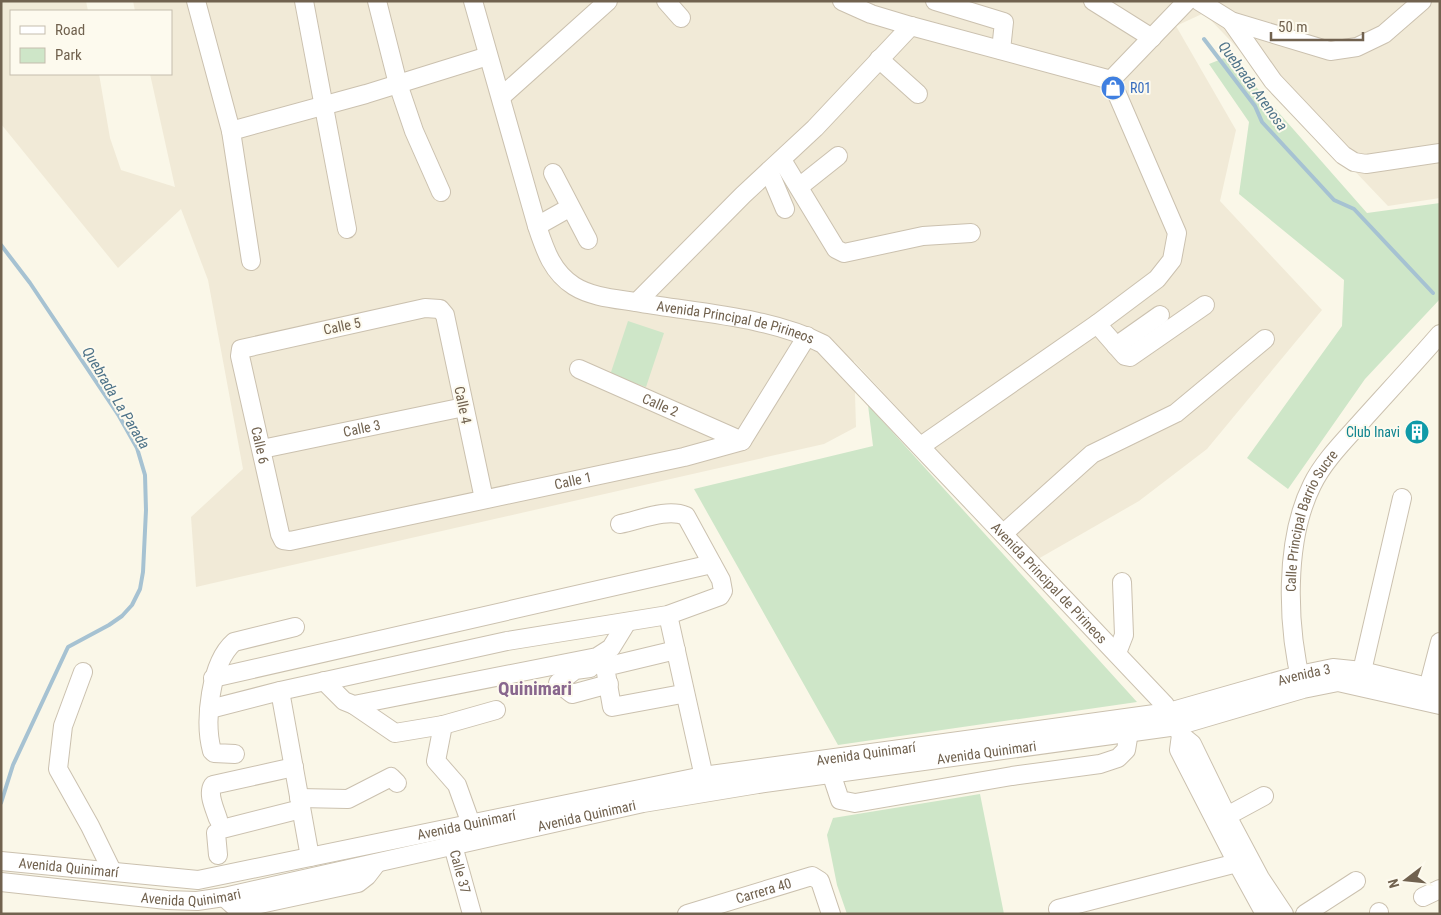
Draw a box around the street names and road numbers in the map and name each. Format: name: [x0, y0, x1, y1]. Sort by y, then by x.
street label: Avenida Principal de Pirineos: [656, 298, 817, 347]
street label: Calle 5: [322, 314, 362, 338]
street label: Calle 4: [451, 385, 475, 425]
street label: Calle 2: [640, 390, 681, 420]
street label: Calle 3: [342, 417, 382, 440]
street label: Calle 6: [248, 425, 272, 466]
street label: Calle Principal Barrio Sucre: [1283, 446, 1341, 592]
street label: Calle 1: [553, 469, 593, 492]
street label: Avenida Principal de Pirineos: [988, 519, 1110, 647]
street label: Avenida 3: [1276, 661, 1332, 689]
street label: Avenida Quinimari: [936, 738, 1037, 767]
street label: Avenida Quinimarí: [815, 739, 917, 768]
street label: Avenida Quinimari: [536, 797, 637, 834]
street label: Avenida Quinimarí: [416, 807, 518, 843]
street label: Calle 37: [446, 848, 474, 895]
street label: Avenida Quinimarí: [18, 855, 120, 880]
street label: Carrera 40: [734, 875, 793, 907]
street label: Avenida Quinimari: [140, 886, 242, 909]

